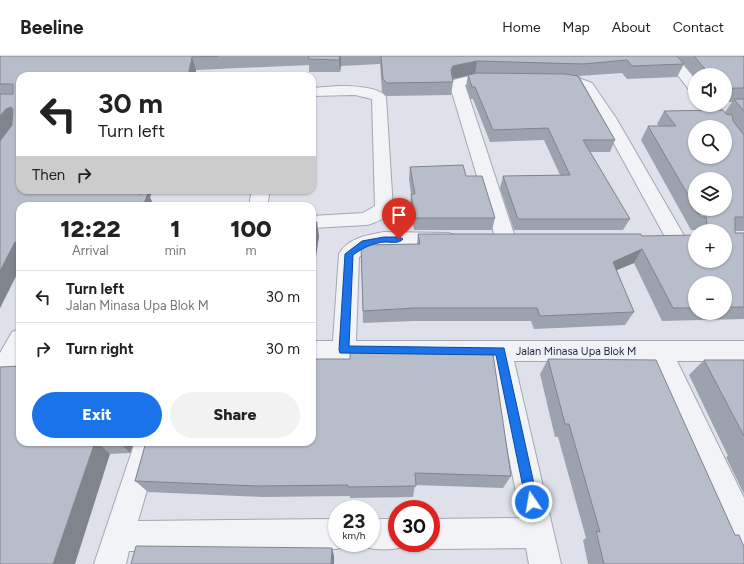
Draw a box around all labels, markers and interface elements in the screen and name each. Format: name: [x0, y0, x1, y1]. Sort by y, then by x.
text: Beeline: [20, 16, 84, 39]
text: Home: [502, 19, 541, 36]
text: Map: [563, 19, 590, 36]
text: About: [612, 19, 651, 36]
text: Contact: [673, 19, 724, 36]
map controls: [688, 68, 732, 320]
button: sound: [688, 68, 732, 112]
text: 30 m: [98, 86, 163, 120]
icon: left: [32, 88, 84, 140]
text: Turn left: [98, 120, 165, 142]
button: search: [688, 120, 732, 164]
icon: right: [73, 164, 95, 186]
text: Then: [32, 166, 65, 184]
button: layers: [688, 172, 732, 216]
pin: [382, 198, 416, 239]
icon: arrive: [388, 204, 410, 226]
text: 12:22: [60, 214, 121, 243]
text: 1: [170, 214, 181, 243]
text: 100: [230, 214, 272, 243]
button: +: [688, 224, 732, 268]
text: Arrival: [72, 243, 109, 258]
text: min: [165, 243, 186, 258]
text: m: [245, 243, 257, 258]
button: −: [688, 276, 732, 320]
text: Turn left: [66, 280, 124, 298]
icon: left: [32, 286, 54, 308]
text: 30 m: [266, 288, 300, 306]
text: Jalan Minasa Upa Blok M: [66, 298, 209, 313]
icon: right: [32, 338, 54, 360]
text: Turn right: [66, 340, 134, 358]
text: 30 m: [266, 340, 300, 358]
street label: Jalan Minasa Upa Blok M: [516, 345, 636, 358]
button: Exit: [32, 392, 162, 438]
button: Share: [170, 392, 300, 438]
position arrow: [511, 481, 553, 523]
speed limit sign: 30: [388, 500, 440, 552]
text: 23: [343, 509, 365, 533]
text: km/h: [343, 529, 365, 542]

